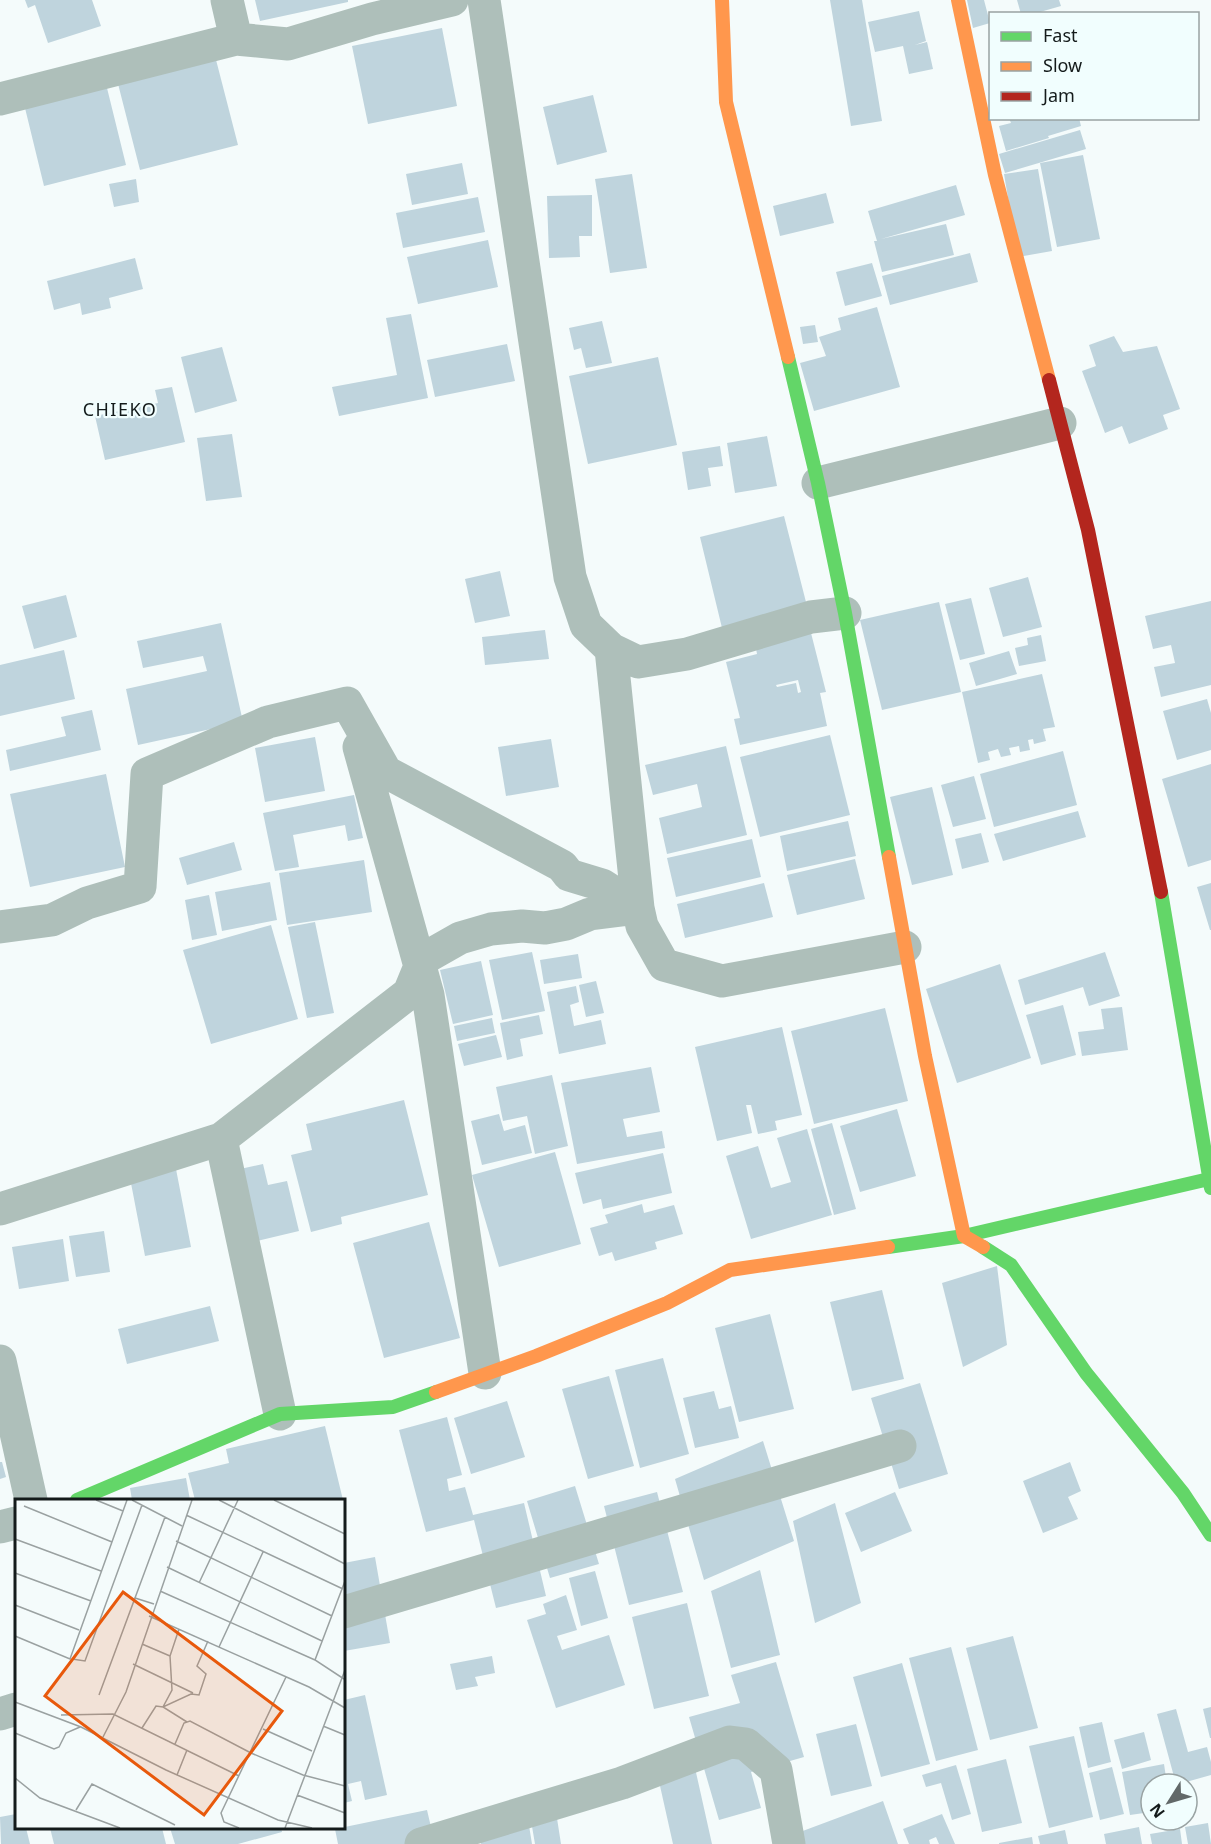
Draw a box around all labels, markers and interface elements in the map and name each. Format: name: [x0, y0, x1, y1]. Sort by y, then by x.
legend: [989, 12, 1199, 120]
text: Fast: [1043, 23, 1078, 47]
text: Slow: [1043, 53, 1082, 77]
text: Jam: [1041, 83, 1075, 107]
district label: CHIEKO: [83, 397, 157, 421]
inset map: [15, 1499, 345, 1829]
north arrow: [1139, 1772, 1199, 1832]
text: N: [1144, 1799, 1170, 1823]

